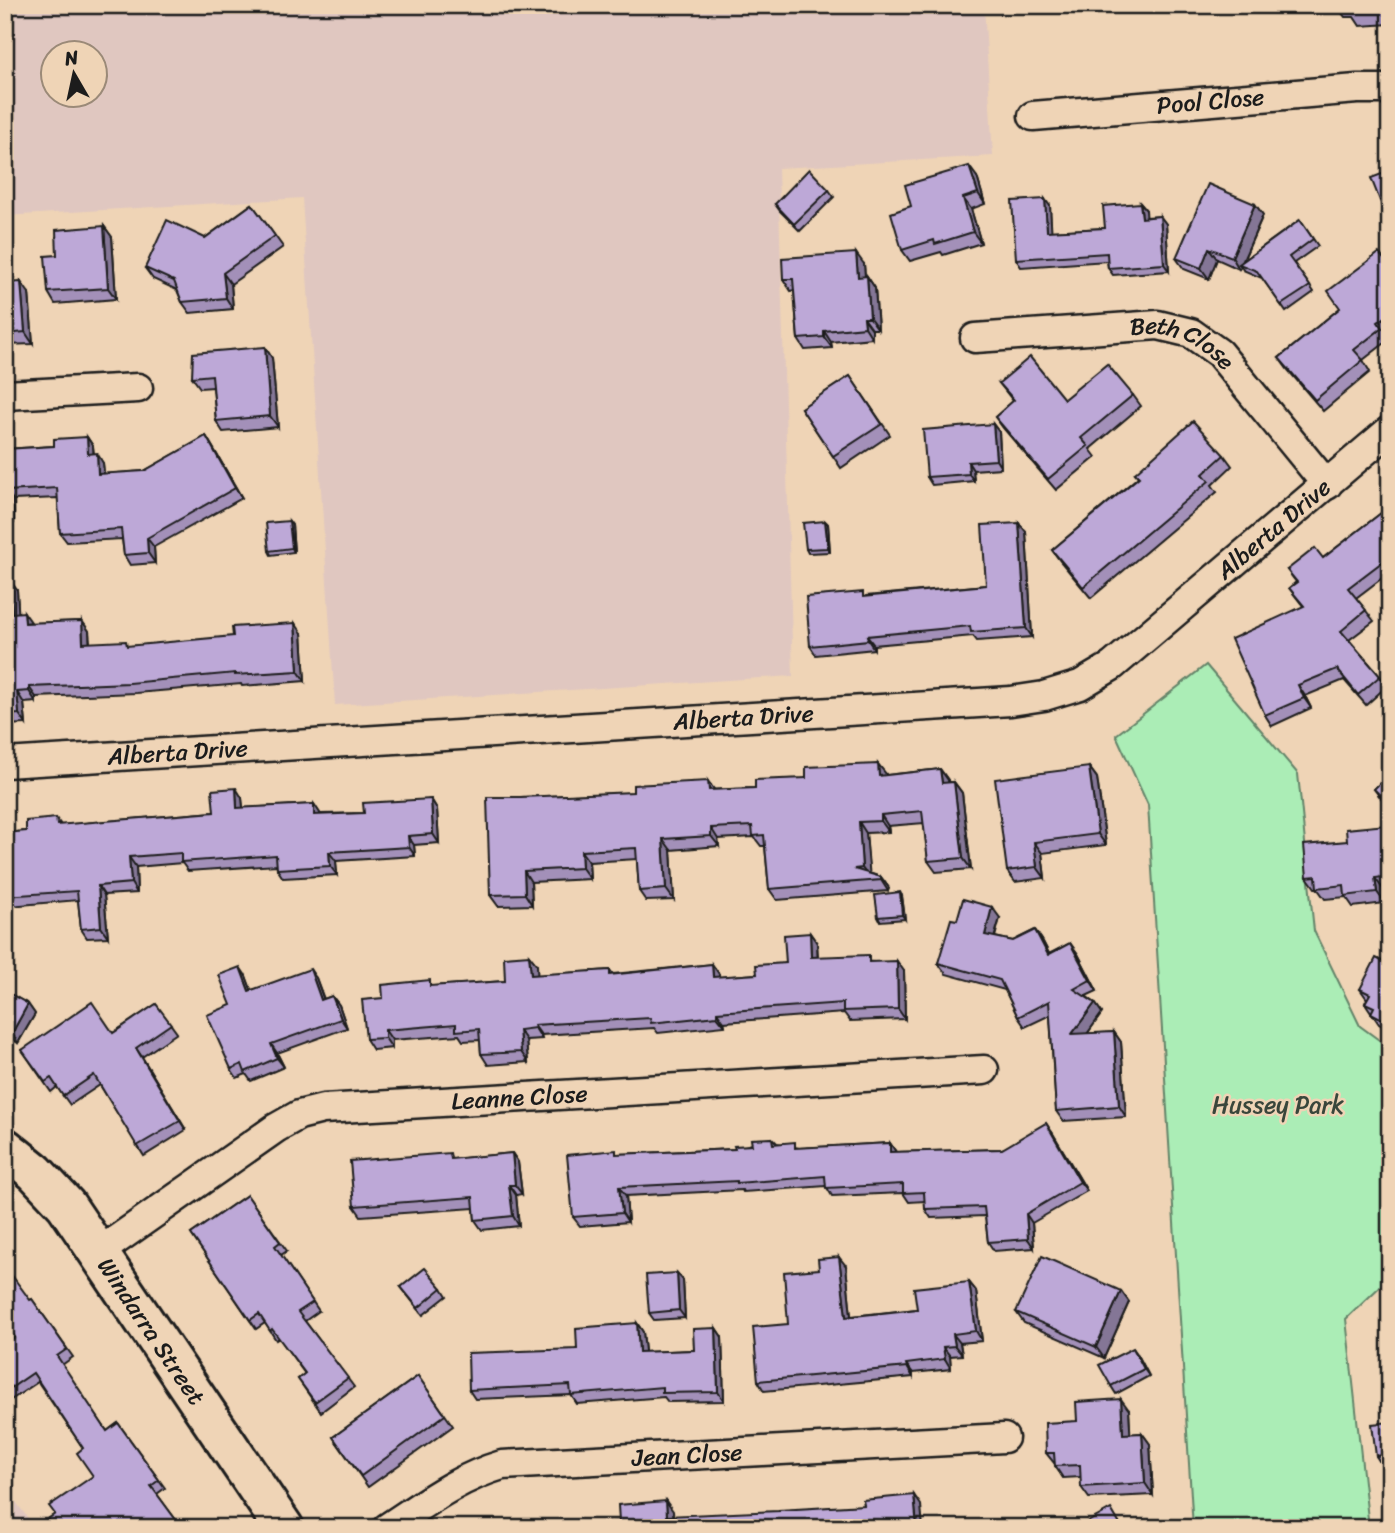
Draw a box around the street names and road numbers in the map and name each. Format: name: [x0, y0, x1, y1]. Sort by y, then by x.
street label: Pool Close: [1155, 76, 1266, 127]
street label: Beth Close: [1128, 304, 1246, 380]
street label: Alberta Drive: [1205, 467, 1341, 591]
street label: Alberta Drive: [671, 692, 815, 743]
street label: Alberta Drive: [105, 727, 249, 778]
street label: Leanne Close: [450, 1072, 589, 1122]
street label: Windarra Street: [86, 1248, 217, 1414]
street label: Jean Close: [630, 1431, 743, 1479]

